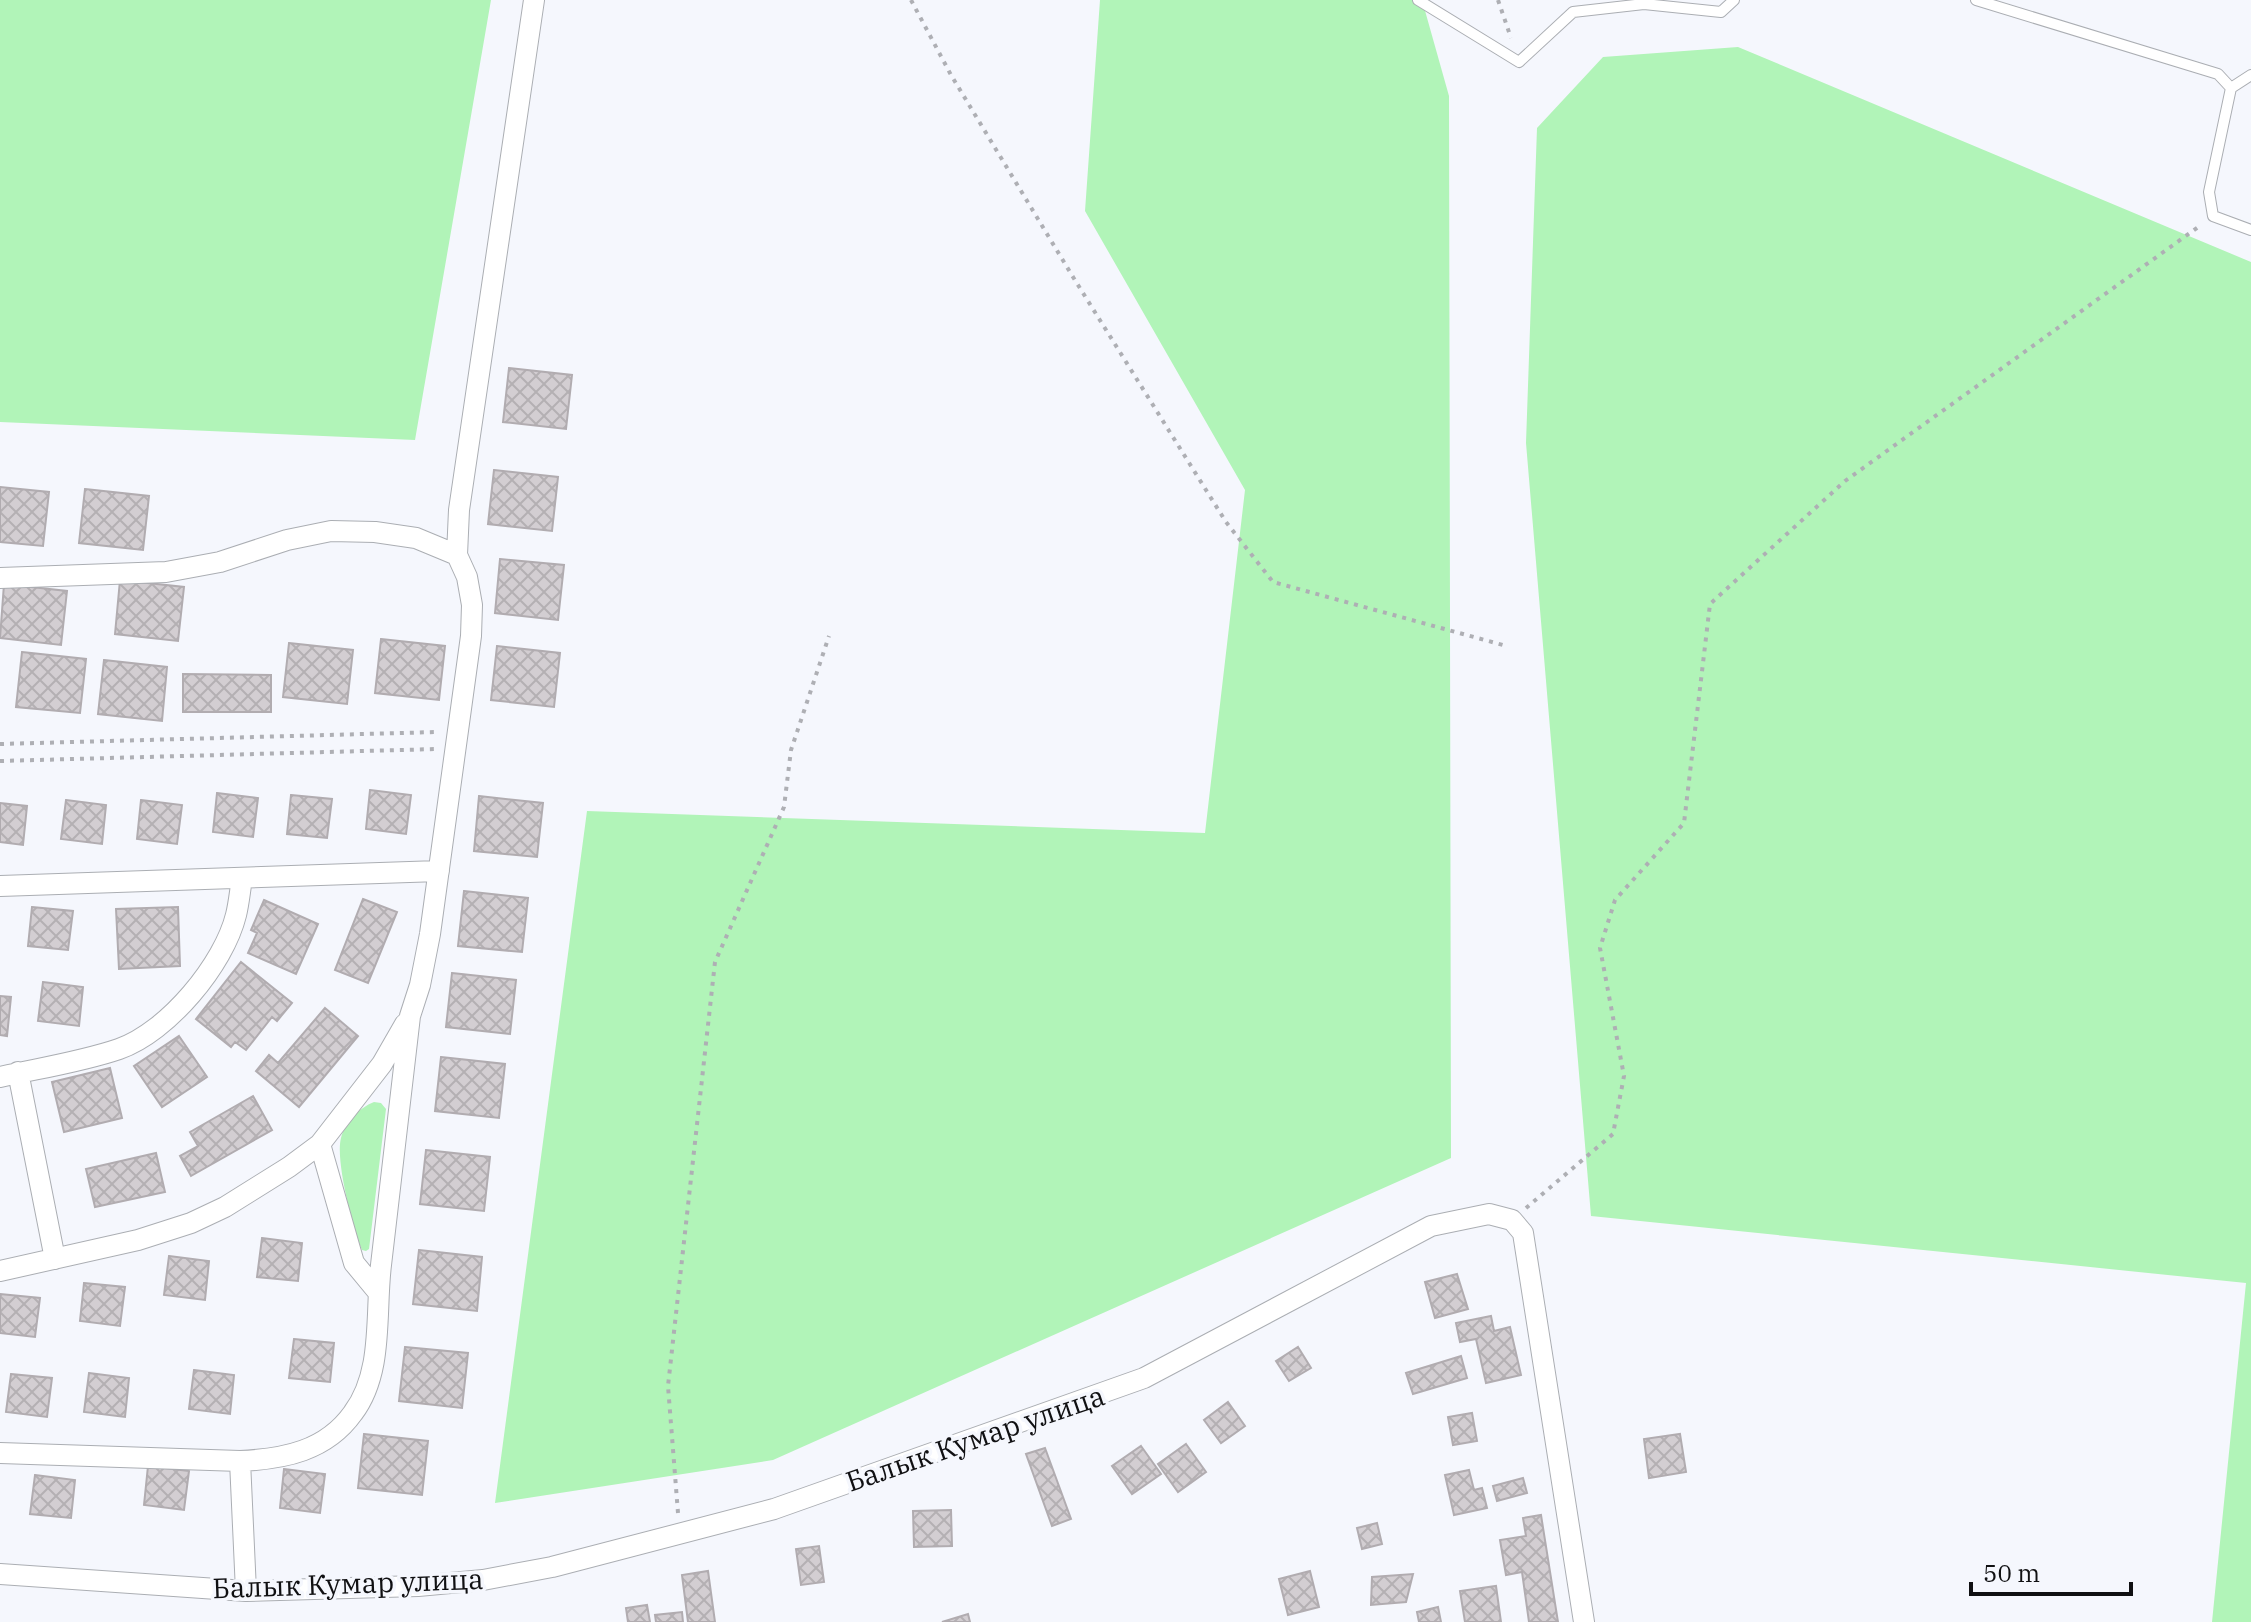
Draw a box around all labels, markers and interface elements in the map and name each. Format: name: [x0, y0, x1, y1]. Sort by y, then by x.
street label: Балык Кумар улица: [841, 1376, 1109, 1500]
scale bar: [1971, 1546, 2131, 1596]
text: 50 m: [1983, 1557, 2040, 1589]
street label: Балык Кумар улица: [212, 1560, 484, 1606]

